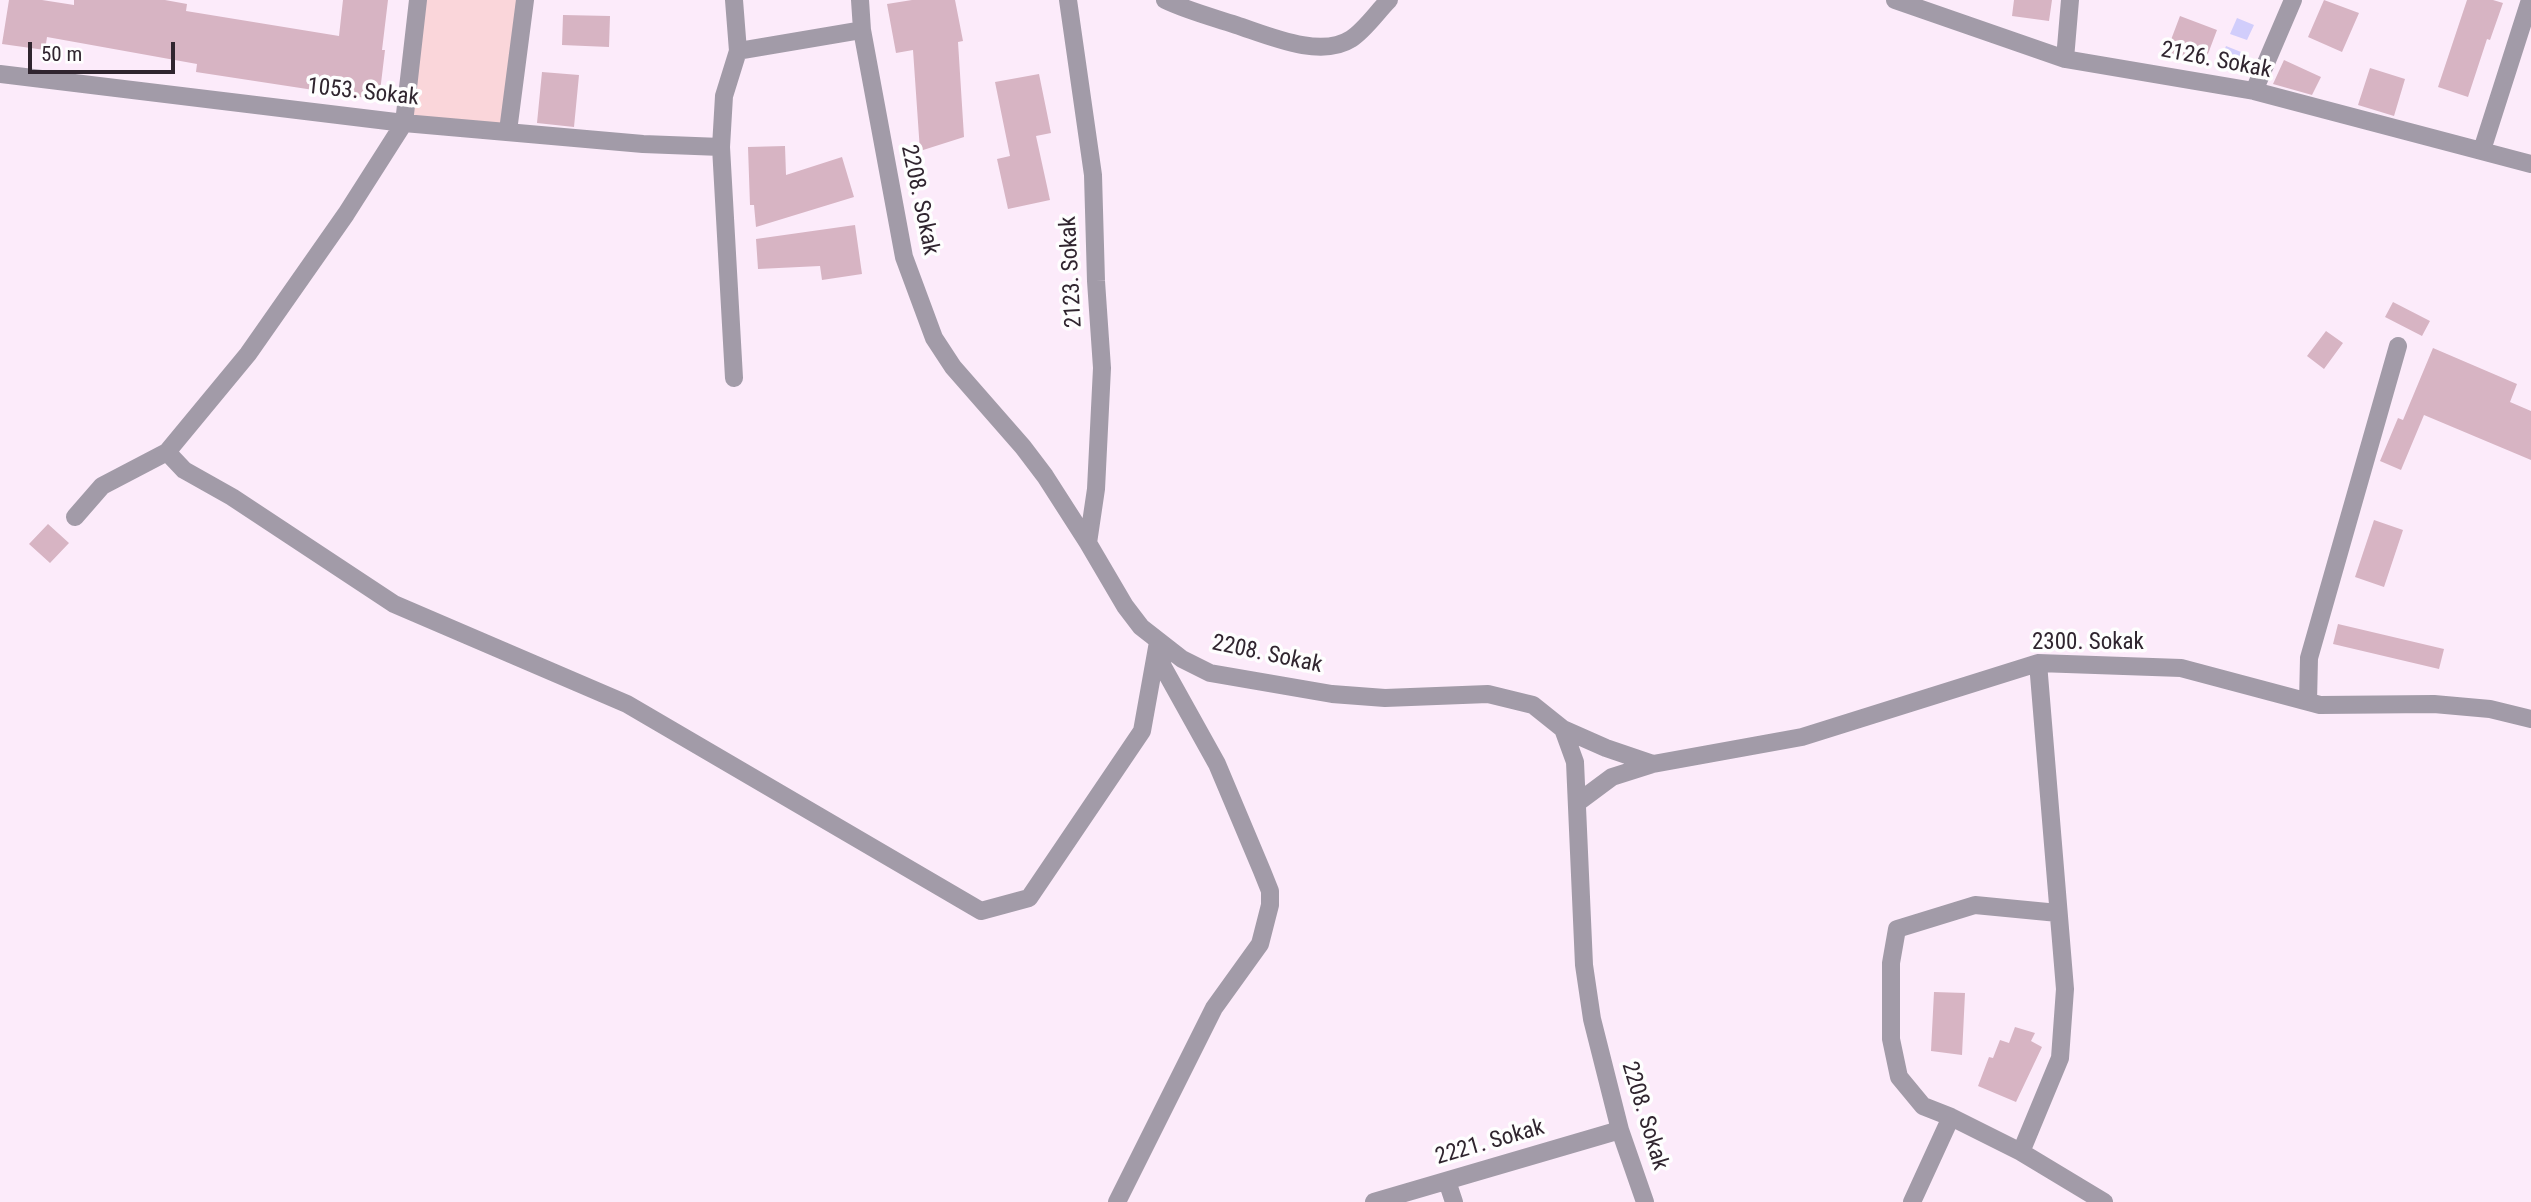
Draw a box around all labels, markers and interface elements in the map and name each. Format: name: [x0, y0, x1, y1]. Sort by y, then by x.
scale bar: [32, 28, 178, 72]
street label: 2126. Sokak: [2158, 37, 2274, 85]
text: 50 m: [41, 42, 82, 66]
street label: 1053. Sokak: [306, 73, 420, 113]
street label: 2208. Sokak: [894, 142, 944, 258]
street label: 2123. Sokak: [1055, 215, 1089, 329]
street label: 2300. Sokak: [2032, 629, 2144, 657]
street label: 2208. Sokak: [1209, 630, 1325, 680]
street label: 2208. Sokak: [1614, 1058, 1674, 1174]
street label: 2221. Sokak: [1432, 1114, 1548, 1172]

